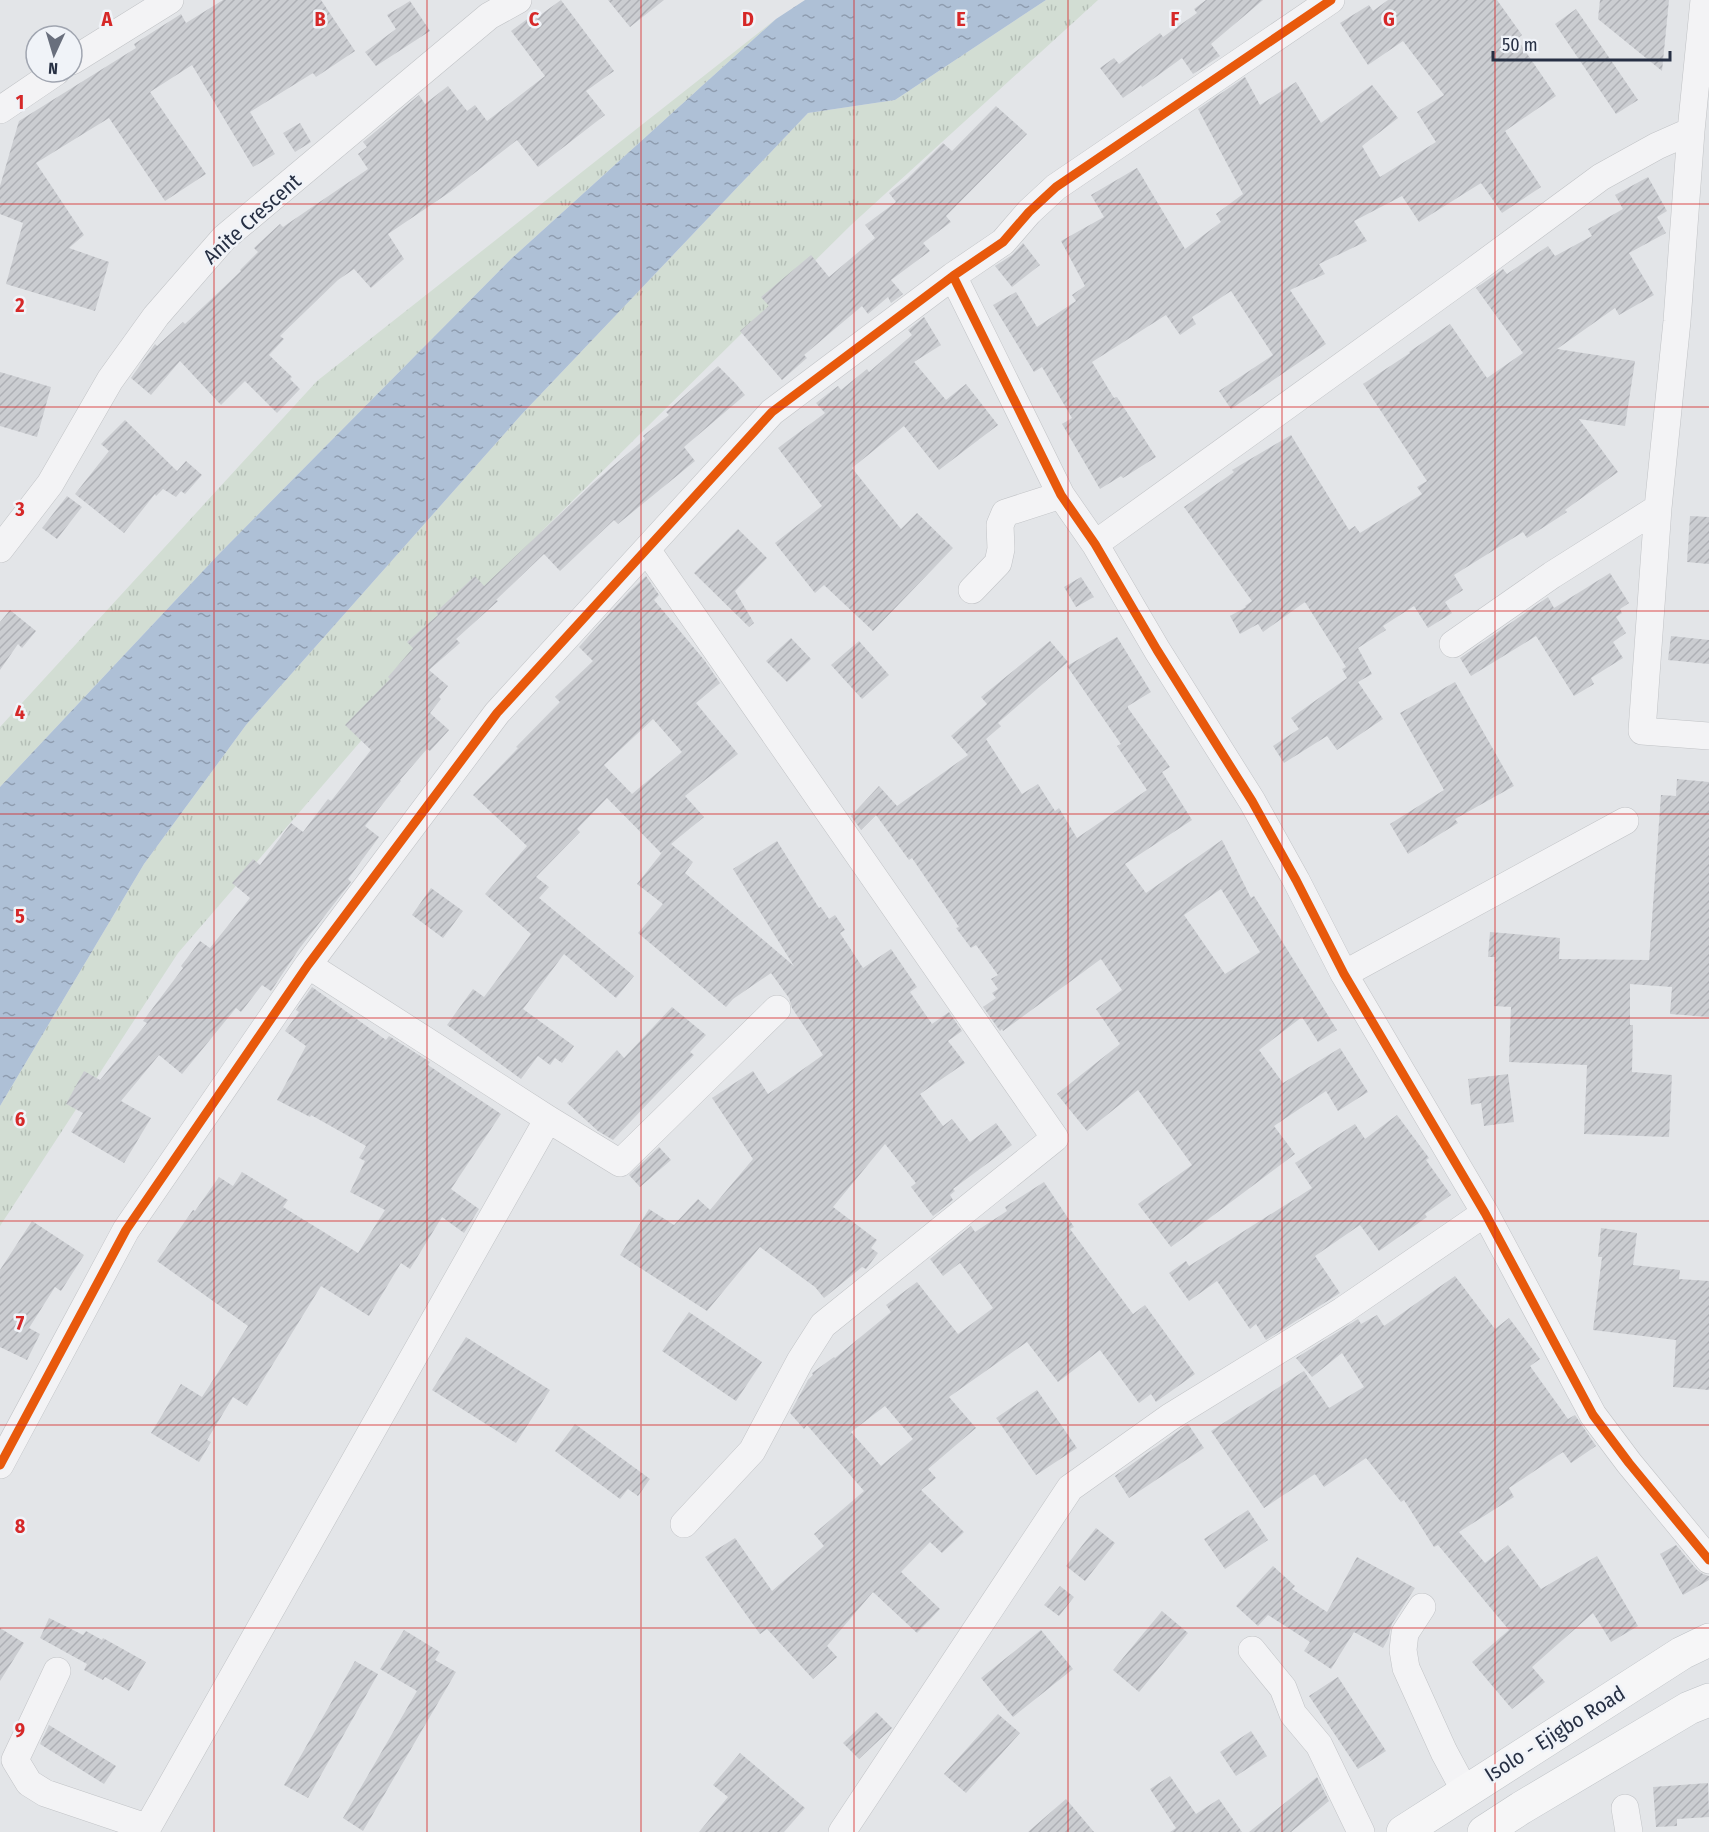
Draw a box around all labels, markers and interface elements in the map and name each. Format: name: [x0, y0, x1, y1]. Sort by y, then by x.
text: A: [101, 7, 114, 31]
text: B: [314, 7, 326, 31]
text: C: [529, 7, 540, 31]
text: D: [742, 7, 754, 31]
text: E: [956, 7, 966, 31]
text: F: [1171, 7, 1180, 31]
text: G: [1383, 7, 1395, 31]
north arrow: [24, 24, 84, 84]
scale bar: [1493, 24, 1670, 62]
text: 50 m: [1502, 34, 1538, 56]
text: N: [48, 59, 58, 78]
text: 1: [16, 90, 24, 114]
street label: Anite Crescent: [198, 168, 306, 270]
text: 2: [14, 293, 25, 317]
text: 3: [14, 497, 25, 521]
text: 4: [15, 700, 25, 724]
text: 5: [15, 904, 25, 928]
text: 6: [15, 1107, 25, 1131]
text: 7: [16, 1311, 25, 1335]
text: 8: [15, 1514, 26, 1538]
street label: Isolo - Ejigbo Road: [1480, 1680, 1630, 1788]
text: 9: [15, 1718, 25, 1742]

